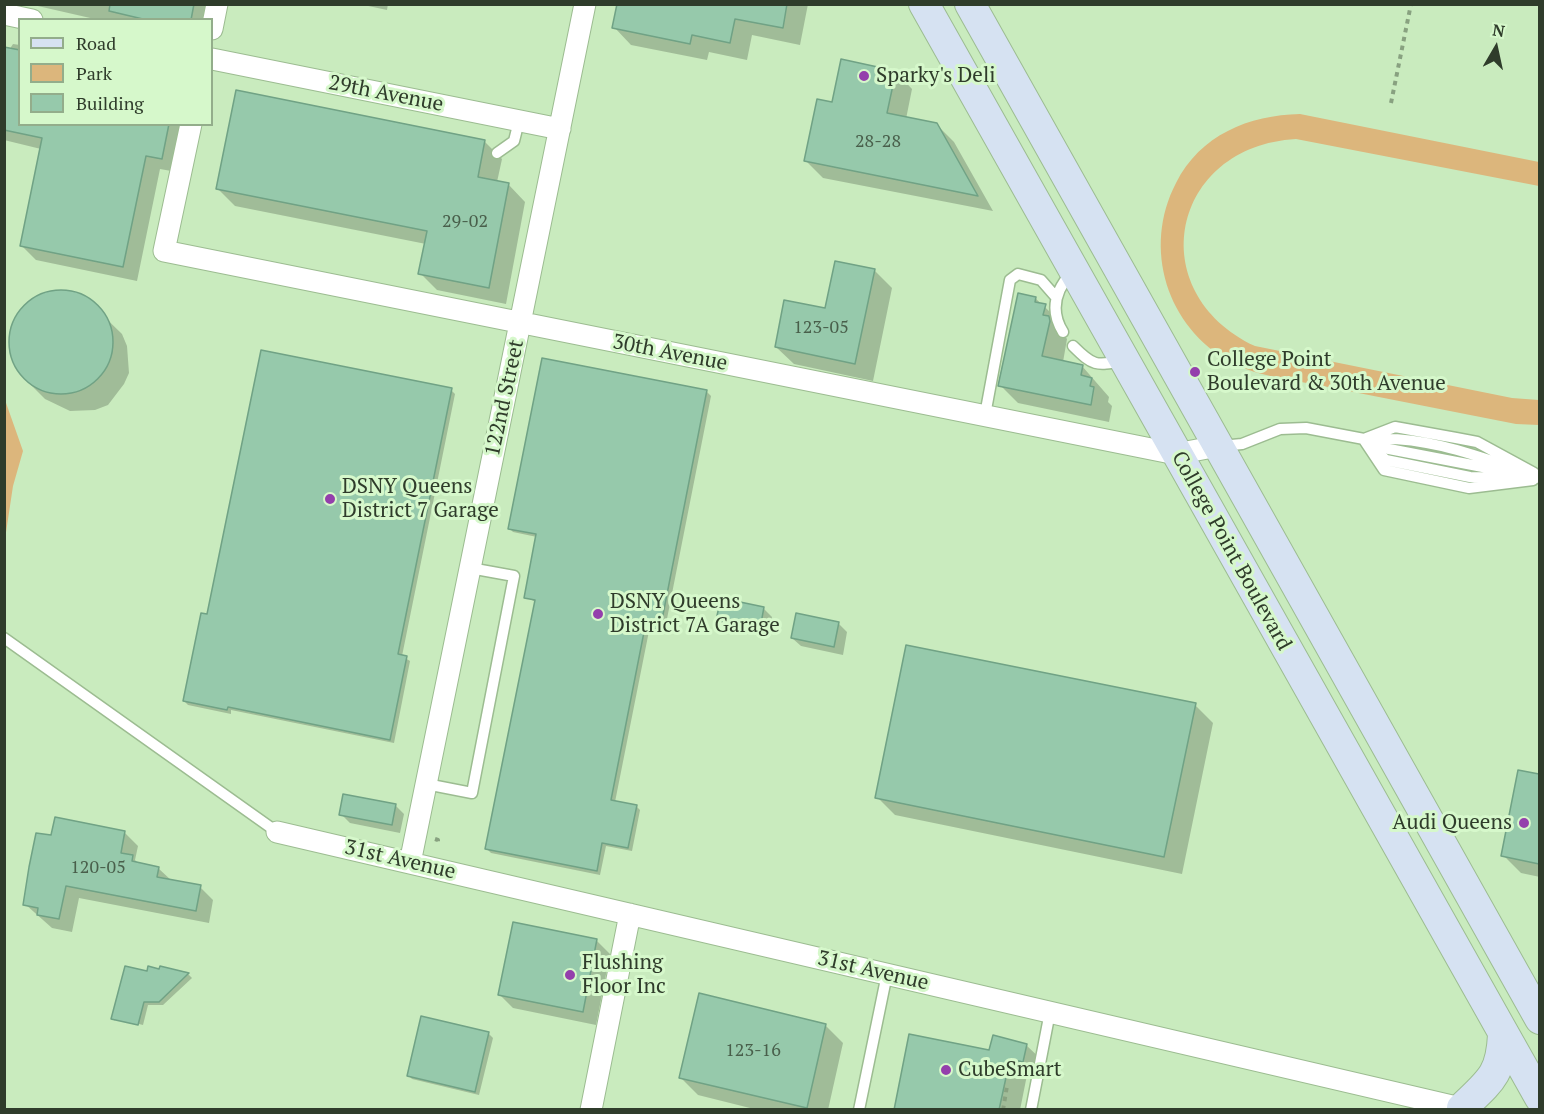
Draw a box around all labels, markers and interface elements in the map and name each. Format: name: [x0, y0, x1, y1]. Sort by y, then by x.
legend: [18, 18, 213, 126]
north arrow: [1466, 18, 1526, 78]
text: N: [1491, 18, 1507, 42]
text: Road: [76, 31, 116, 55]
text: Park: [76, 61, 112, 85]
place label: Sparky's Deli: [876, 63, 996, 89]
marker: Sparky's Deli: [857, 69, 871, 83]
street label: 29th Avenue: [326, 71, 446, 117]
text: Building: [76, 91, 144, 115]
house number: 28-28: [855, 131, 901, 153]
house number: 29-02: [442, 211, 488, 233]
house number: 123-05: [793, 317, 849, 339]
street label: 30th Avenue: [610, 330, 730, 376]
street label: 122nd Street: [480, 337, 530, 459]
place label: College Point Boulevard & 30th Avenue: [1207, 347, 1446, 397]
marker: College Point Boulevard & 30th Avenue: [1188, 365, 1202, 379]
street label: College Point Boulevard: [1166, 447, 1296, 655]
place label: DSNY Queens District 7 Garage: [342, 474, 499, 524]
marker: DSNY Queens District 7 Garage: [323, 492, 337, 506]
place label: DSNY Queens District 7A Garage: [610, 589, 780, 639]
marker: DSNY Queens District 7A Garage: [591, 607, 605, 621]
place label: Audi Queens: [1392, 810, 1512, 836]
marker: Audi Queens: [1517, 816, 1531, 830]
street label: 31st Avenue: [342, 835, 458, 885]
house number: 120-05: [70, 857, 126, 879]
street label: 31st Avenue: [815, 946, 931, 996]
place label: Flushing Floor Inc: [582, 950, 666, 1000]
marker: Flushing Floor Inc: [563, 968, 577, 982]
house number: 123-16: [725, 1040, 781, 1062]
place label: CubeSmart: [958, 1057, 1061, 1083]
marker: CubeSmart: [939, 1063, 953, 1077]

